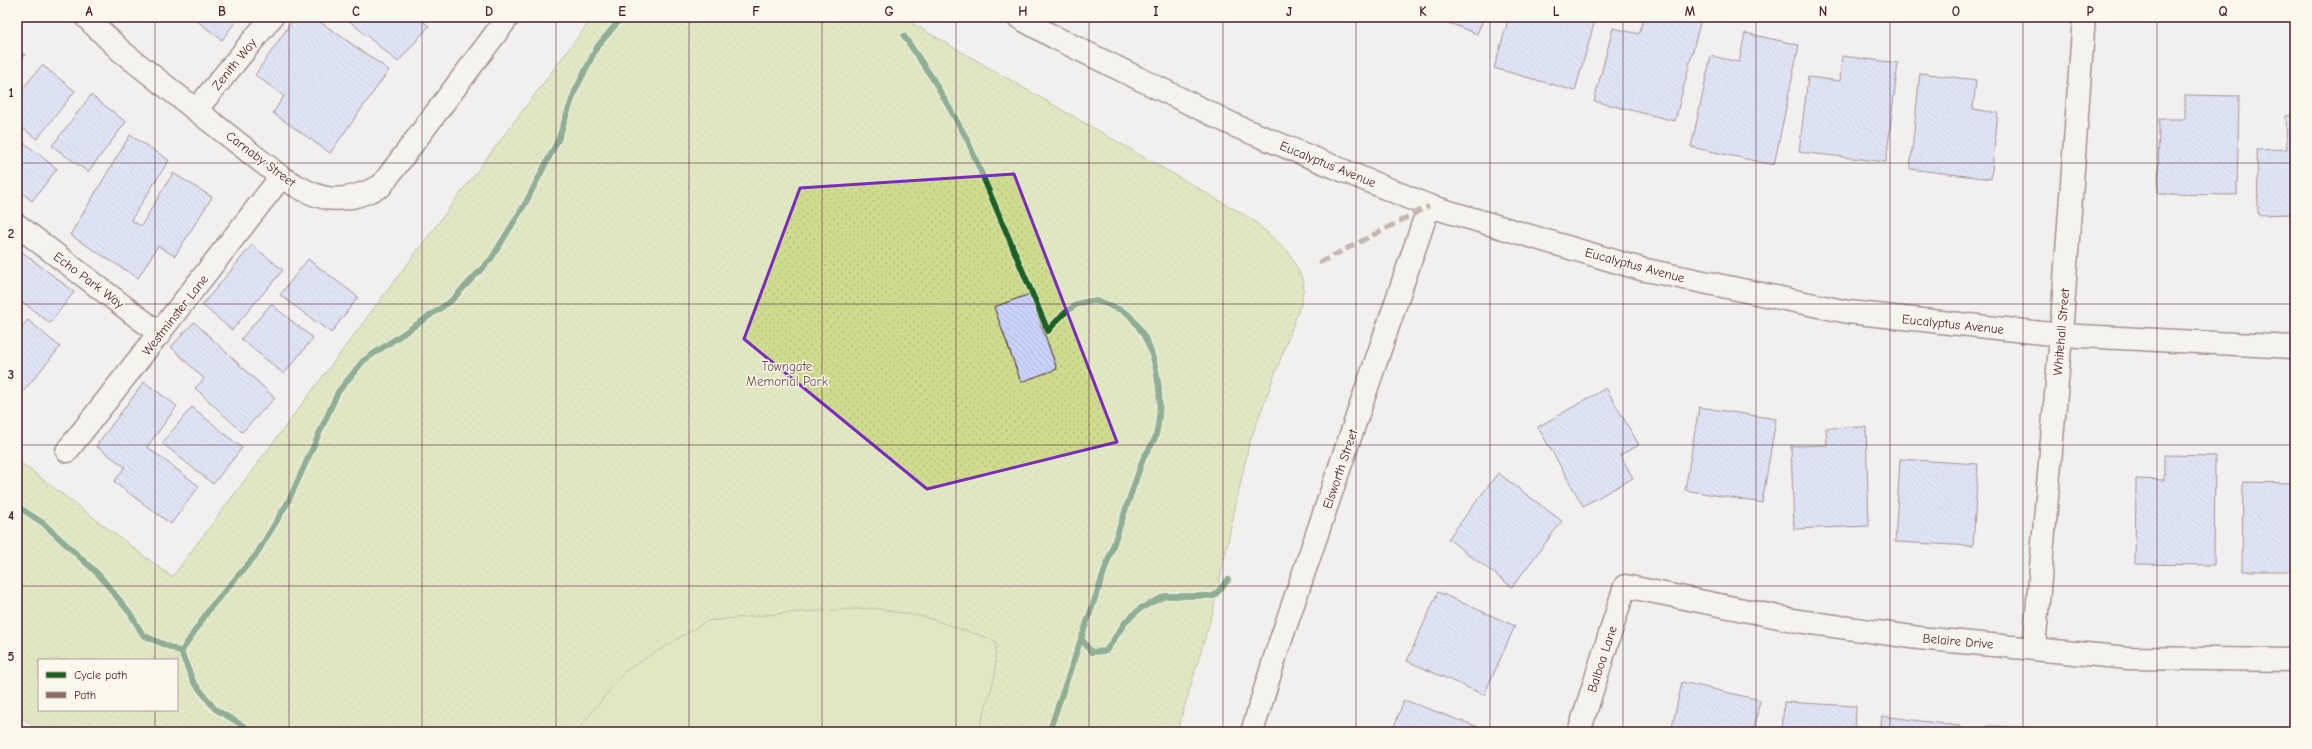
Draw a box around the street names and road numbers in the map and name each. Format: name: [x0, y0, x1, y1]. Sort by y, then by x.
street label: Zenith Way: [209, 35, 260, 93]
street label: Carnaby Street: [223, 128, 300, 191]
street label: Eucalyptus Avenue: [1278, 138, 1379, 190]
street label: Eucalyptus Avenue: [1584, 244, 1687, 286]
street label: Echo Park Way: [51, 249, 127, 312]
street label: Westminster Lane: [139, 271, 211, 358]
street label: Whitehall Street: [2050, 287, 2072, 376]
street label: Eucalyptus Avenue: [1901, 311, 2005, 337]
street label: Elsworth Street: [1319, 426, 1361, 511]
street label: Balboa Lane: [1584, 623, 1620, 694]
street label: Belaire Drive: [1922, 630, 1994, 652]

